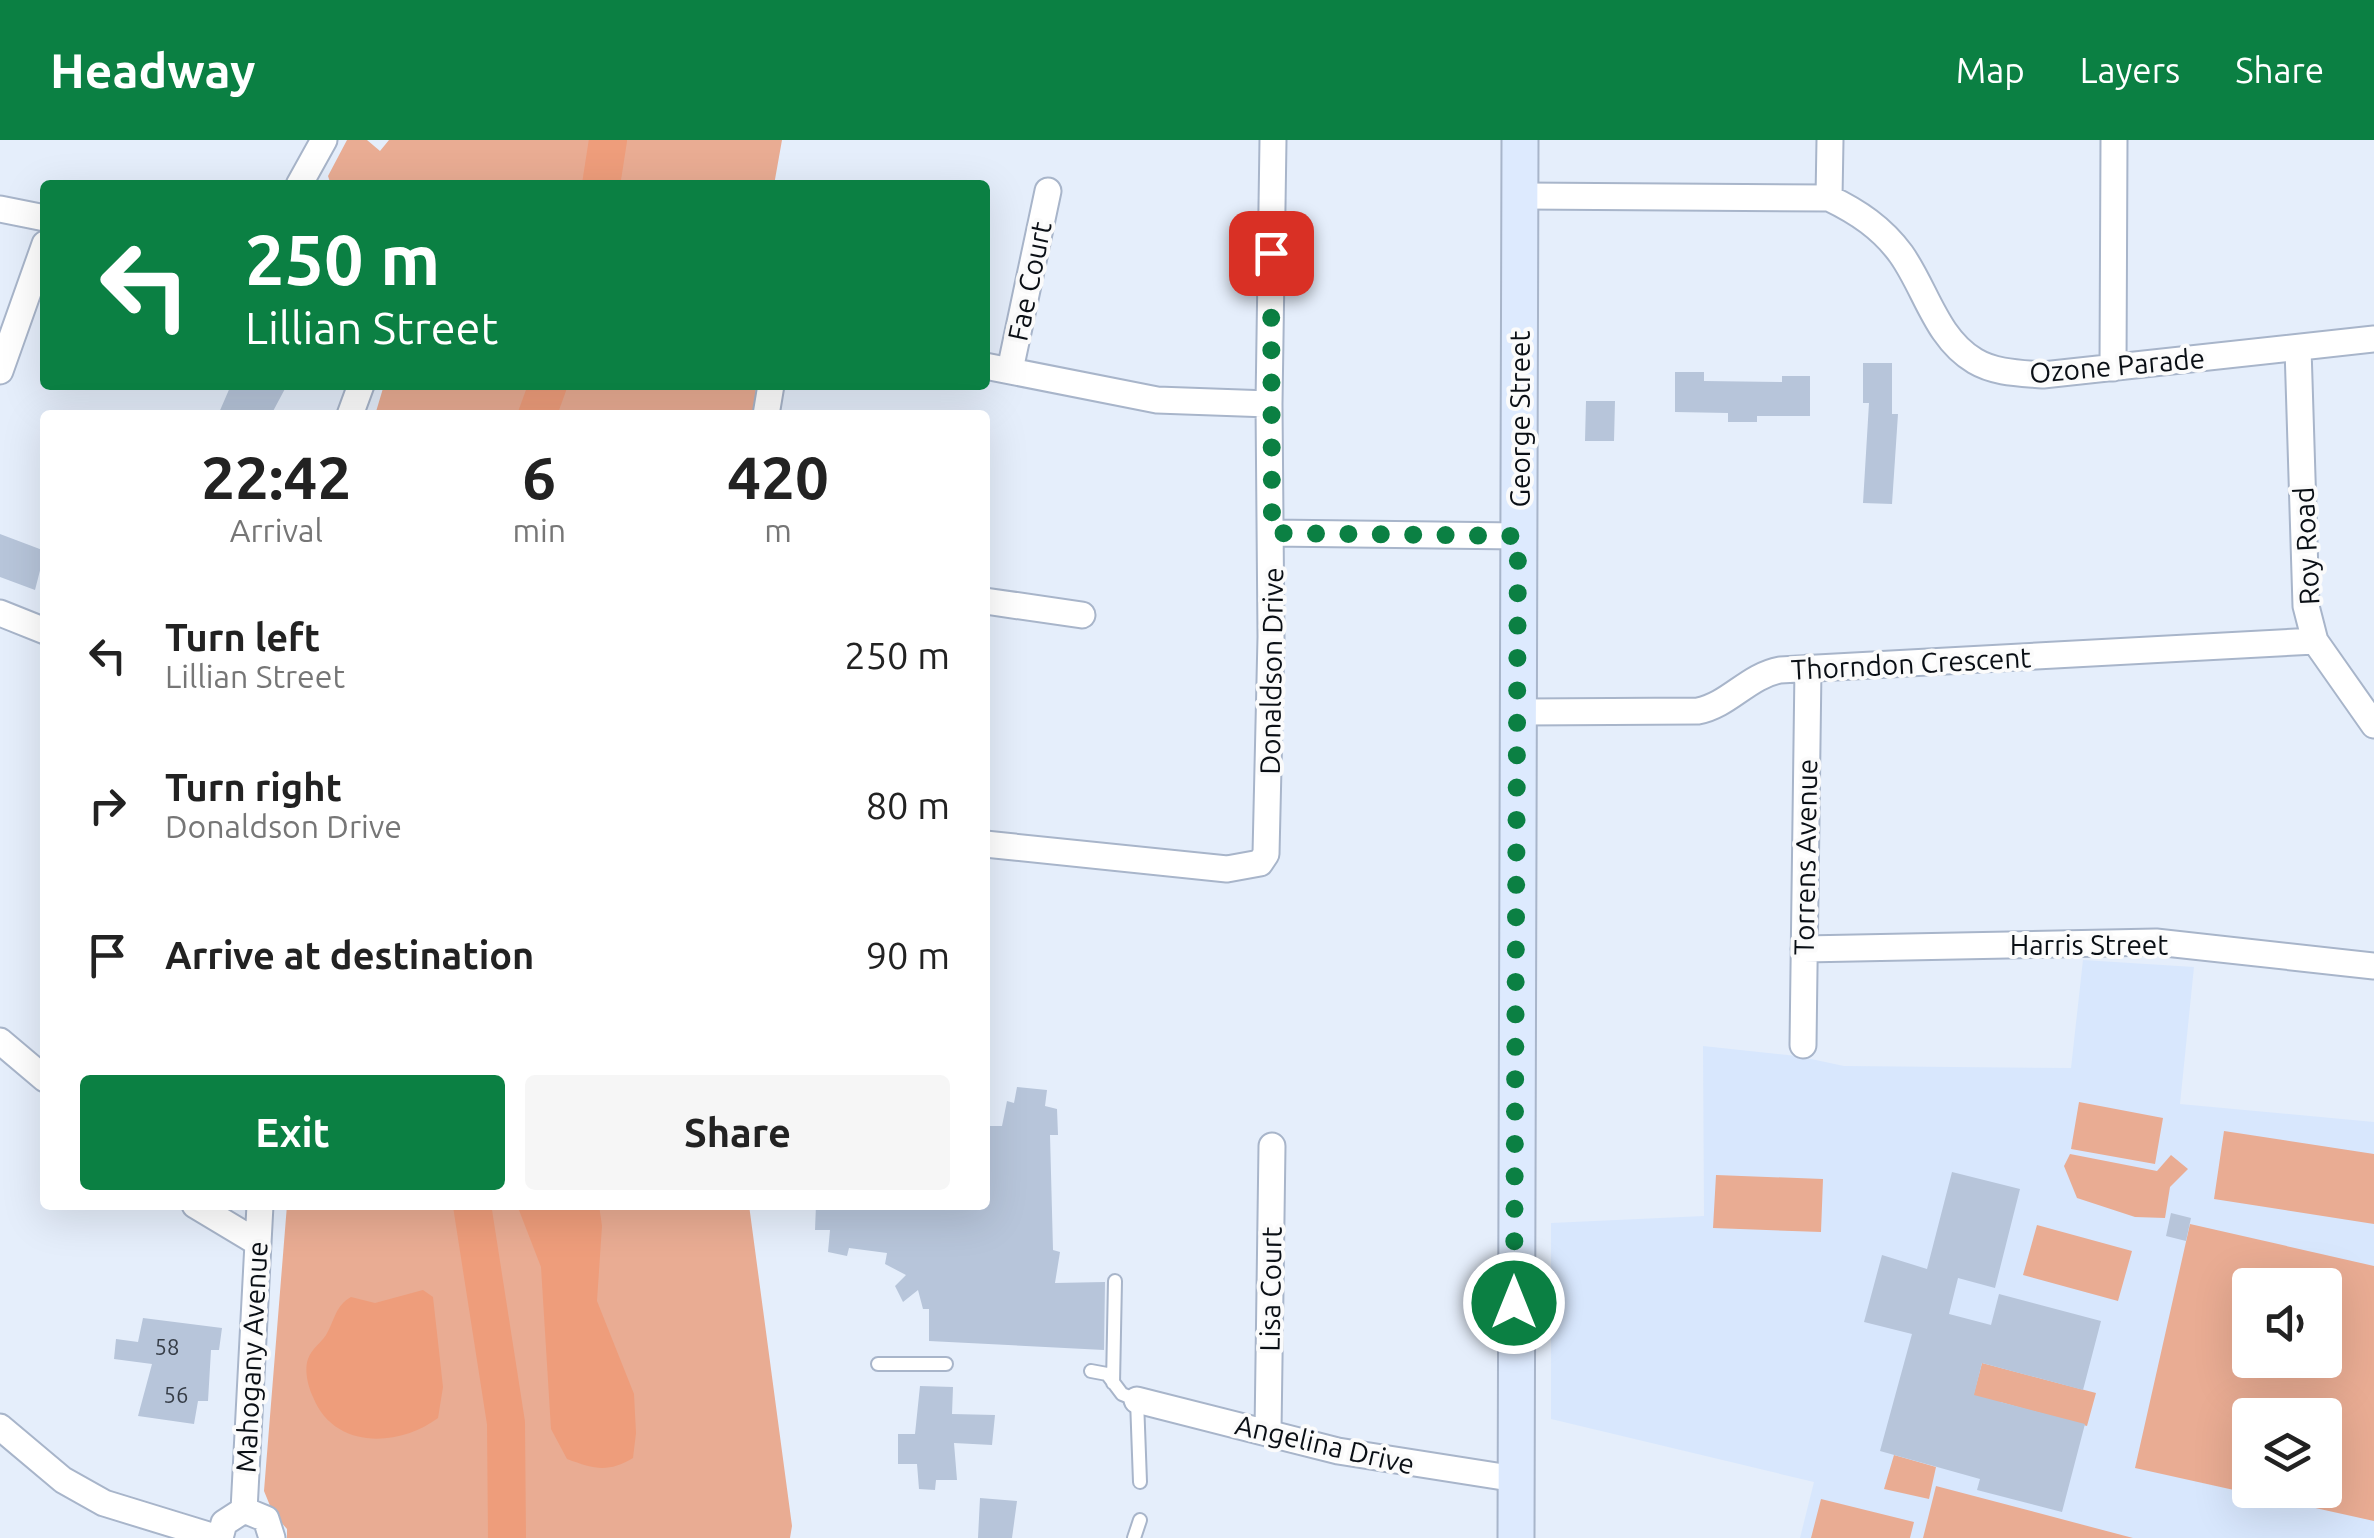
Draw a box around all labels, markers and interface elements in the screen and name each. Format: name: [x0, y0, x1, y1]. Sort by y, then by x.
text: Headway: [50, 43, 256, 97]
text: Map: [1956, 50, 2025, 90]
text: Layers: [2080, 50, 2180, 90]
text: Share: [2235, 50, 2324, 90]
pin: [1229, 211, 1314, 296]
street label: Fae Court: [1001, 219, 1057, 343]
icon: left: [80, 220, 210, 350]
text: 250 m: [245, 220, 440, 298]
icon: arrive: [1244, 226, 1299, 281]
text: Lillian Street: [245, 302, 498, 353]
street label: George Street: [1504, 330, 1535, 508]
street label: Ozone Parade: [2028, 342, 2206, 388]
text: 22:42: [201, 443, 351, 510]
text: 6: [522, 443, 556, 510]
text: 420: [727, 443, 829, 510]
street label: Roy Road: [2287, 486, 2325, 606]
text: Arrival: [230, 512, 323, 548]
text: min: [512, 512, 566, 548]
text: m: [764, 512, 792, 548]
street label: Donaldson Drive: [1254, 567, 1288, 775]
text: Turn left: [165, 616, 320, 658]
icon: left: [80, 628, 135, 683]
text: 250 m: [844, 634, 950, 676]
street label: Thorndon Crescent: [1790, 641, 2032, 685]
text: Lillian Street: [165, 658, 345, 694]
street label: Torrens Avenue: [1788, 759, 1822, 955]
text: Turn right: [165, 766, 342, 808]
icon: right: [80, 778, 135, 833]
text: 80 m: [866, 784, 950, 826]
text: Donaldson Drive: [165, 808, 402, 844]
icon: arrive: [80, 928, 135, 983]
street label: Harris Street: [2010, 929, 2168, 960]
text: Arrive at destination: [165, 934, 534, 976]
text: 90 m: [866, 934, 950, 976]
button: Exit: [80, 1075, 505, 1190]
button: Share: [525, 1075, 950, 1190]
street label: Lisa Court: [1253, 1226, 1287, 1352]
street label: Mahogany Avenue: [229, 1241, 273, 1473]
position arrow: [1462, 1251, 1566, 1355]
map controls: [2232, 1268, 2342, 1508]
button: sound: [2232, 1268, 2342, 1378]
house number: 58: [155, 1334, 179, 1359]
house number: 56: [164, 1382, 188, 1407]
button: layers: [2232, 1398, 2342, 1508]
street label: Angelina Drive: [1232, 1408, 1418, 1480]

